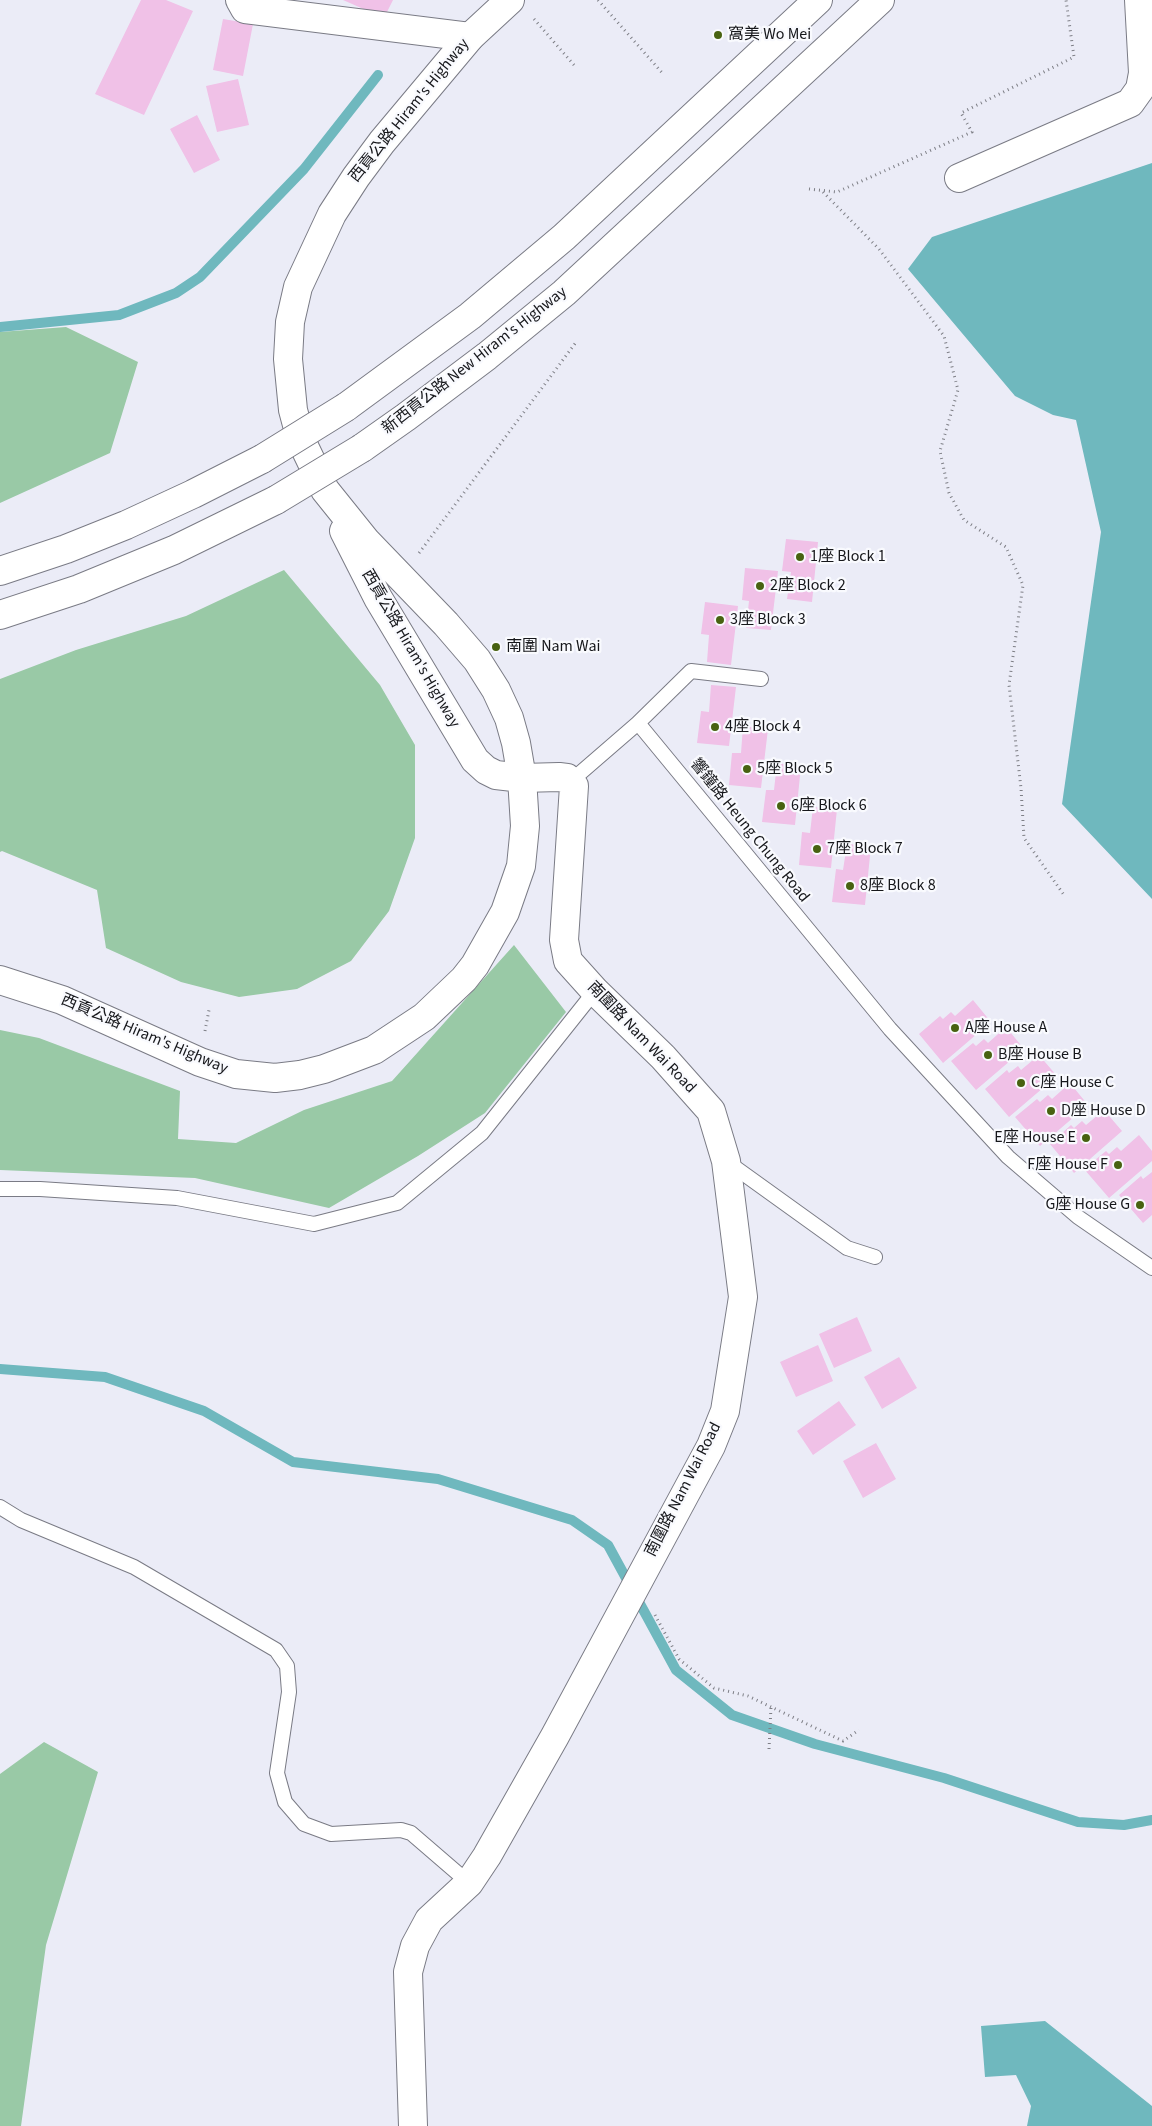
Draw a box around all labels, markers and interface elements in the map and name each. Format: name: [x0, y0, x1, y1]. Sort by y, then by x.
place label: 窩美 Wo Mei: [728, 25, 811, 45]
marker: 窩美 Wo Mei: [712, 29, 724, 41]
street label: 西貢公路 Hiram's Highway: [346, 35, 474, 187]
street label: 新西貢公路 New Hiram's Highway: [379, 283, 571, 439]
place label: 1座 Block 1: [810, 547, 886, 567]
marker: 1座 Block 1: [794, 551, 806, 563]
street label: 西貢公路 Hiram's Highway: [357, 566, 463, 732]
place label: 2座 Block 2: [770, 576, 846, 596]
marker: 2座 Block 2: [754, 580, 766, 592]
place label: 3座 Block 3: [730, 610, 806, 630]
marker: 3座 Block 3: [714, 614, 726, 626]
place label: 南圍 Nam Wai: [506, 637, 600, 657]
marker: 南圍 Nam Wai: [490, 641, 502, 653]
place label: 4座 Block 4: [725, 717, 801, 737]
marker: 4座 Block 4: [709, 721, 721, 733]
street label: 響鐘路 Heung Chung Road: [685, 755, 813, 907]
place label: 5座 Block 5: [757, 759, 833, 779]
marker: 5座 Block 5: [741, 763, 753, 775]
place label: 6座 Block 6: [791, 796, 867, 816]
marker: 6座 Block 6: [775, 800, 787, 812]
place label: 7座 Block 7: [827, 839, 903, 859]
marker: 7座 Block 7: [811, 843, 823, 855]
place label: 8座 Block 8: [860, 876, 936, 896]
marker: 8座 Block 8: [844, 880, 856, 892]
street label: 南圍路 Nam Wai Road: [583, 978, 699, 1098]
street label: 西貢公路 Hiram's Highway: [58, 991, 230, 1079]
place label: A座 House A: [965, 1018, 1047, 1038]
marker: A座 House A: [949, 1022, 961, 1034]
place label: B座 House B: [998, 1045, 1082, 1065]
marker: B座 House B: [982, 1049, 994, 1061]
place label: C座 House C: [1031, 1073, 1114, 1093]
marker: C座 House C: [1015, 1077, 1027, 1089]
place label: D座 House D: [1061, 1101, 1146, 1121]
marker: D座 House D: [1045, 1105, 1057, 1117]
place label: E座 House E: [994, 1128, 1076, 1148]
marker: E座 House E: [1080, 1132, 1092, 1144]
place label: F座 House F: [1027, 1155, 1108, 1175]
marker: F座 House F: [1112, 1159, 1124, 1171]
place label: G座 House G: [1045, 1195, 1130, 1215]
marker: G座 House G: [1134, 1199, 1146, 1211]
street label: 南圍路 Nam Wai Road: [642, 1420, 726, 1560]

